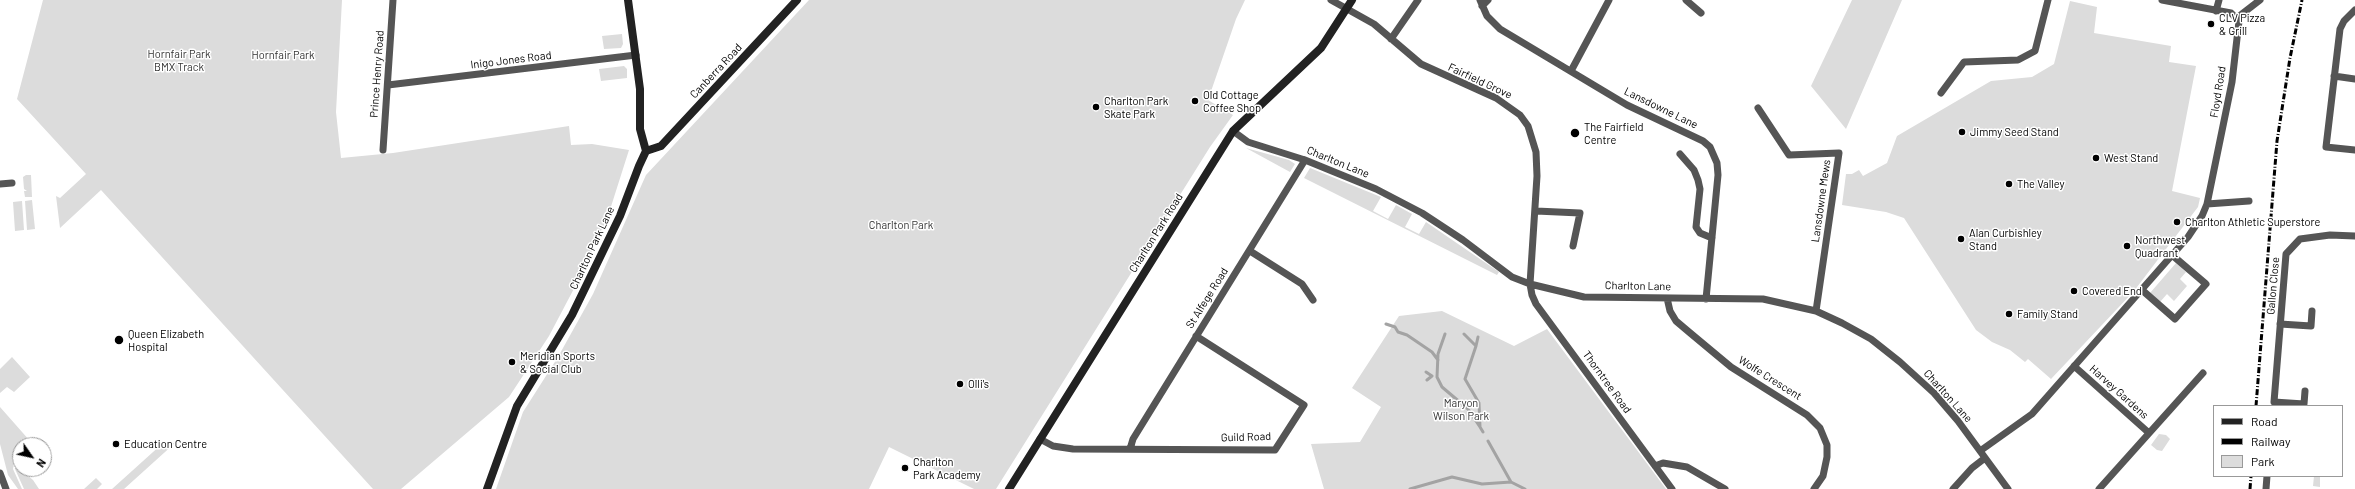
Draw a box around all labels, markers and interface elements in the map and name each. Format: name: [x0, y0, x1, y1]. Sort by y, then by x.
place label: CLV Pizza & Grill: [2219, 11, 2265, 37]
marker: CLV Pizza & Grill: [2206, 19, 2216, 29]
street label: Prince Henry Road: [367, 30, 387, 118]
street label: Canberra Road: [687, 41, 745, 101]
park label: Hornfair Park BMX Track: [147, 47, 211, 73]
park label: Hornfair Park: [251, 48, 315, 62]
street label: Inigo Jones Road: [470, 48, 552, 72]
street label: Fairfield Grove: [1446, 60, 1514, 102]
street label: Floyd Road: [2207, 65, 2229, 119]
street label: Lansdowne Lane: [1622, 84, 1700, 132]
place label: Old Cottage Coffee Shop: [1203, 88, 1261, 114]
place label: Charlton Park Skate Park: [1104, 94, 1168, 120]
marker: Old Cottage Coffee Shop: [1190, 96, 1200, 106]
marker: Charlton Park Skate Park: [1091, 102, 1101, 112]
place label: The Fairfield Centre: [1584, 120, 1644, 146]
place label: Jimmy Seed Stand: [1970, 125, 2059, 139]
marker: The Fairfield Centre: [1569, 127, 1581, 139]
marker: Jimmy Seed Stand: [1957, 127, 1967, 137]
street label: Charlton Lane: [1305, 143, 1371, 181]
place label: West Stand: [2104, 151, 2158, 165]
marker: West Stand: [2091, 153, 2101, 163]
street label: Lansdowne Mews: [1809, 159, 1833, 243]
place label: The Valley: [2017, 177, 2065, 191]
marker: The Valley: [2004, 179, 2014, 189]
street label: Charlton Park Road: [1126, 191, 1186, 275]
street label: Charlton Park Lane: [567, 204, 617, 292]
place label: Charlton Athletic Superstore: [2185, 215, 2320, 229]
marker: Charlton Athletic Superstore: [2172, 217, 2182, 227]
park label: Charlton Park: [869, 218, 933, 232]
place label: Alan Curbishley Stand: [1969, 226, 2042, 252]
place label: Northwest Quadrant: [2135, 233, 2185, 259]
marker: Alan Curbishley Stand: [1956, 234, 1966, 244]
marker: Northwest Quadrant: [2122, 241, 2132, 251]
street label: Gallon Close: [2264, 257, 2282, 315]
street label: St Alfege Road: [1183, 265, 1231, 331]
street label: Charlton Lane: [1605, 279, 1671, 293]
place label: Covered End: [2082, 284, 2142, 298]
marker: Covered End: [2069, 286, 2079, 296]
place label: Family Stand: [2017, 307, 2078, 321]
marker: Family Stand: [2004, 309, 2014, 319]
place label: Queen Elizabeth Hospital: [128, 327, 204, 353]
marker: Queen Elizabeth Hospital: [113, 334, 125, 346]
street label: Thorntree Road: [1580, 348, 1634, 416]
place label: Meridian Sports & Social Club: [520, 349, 595, 375]
street label: Wolfe Crescent: [1736, 353, 1804, 403]
marker: Meridian Sports & Social Club: [507, 357, 517, 367]
street label: Harvey Gardens: [2087, 362, 2151, 422]
street label: Charlton Lane: [1921, 367, 1975, 425]
place label: Olli's: [968, 377, 989, 391]
marker: Olli's: [955, 379, 965, 389]
park label: Maryon Wilson Park: [1433, 396, 1489, 422]
legend: [2213, 405, 2343, 477]
text: Road: [2251, 414, 2278, 428]
street label: Guild Road: [1221, 430, 1271, 444]
text: Railway: [2251, 434, 2290, 448]
north arrow: [12, 437, 52, 477]
place label: Education Centre: [124, 437, 207, 451]
marker: Education Centre: [111, 439, 121, 449]
text: Park: [2251, 454, 2275, 468]
place label: Charlton Park Academy: [913, 455, 981, 481]
text: N: [34, 457, 49, 470]
marker: Charlton Park Academy: [900, 463, 910, 473]

